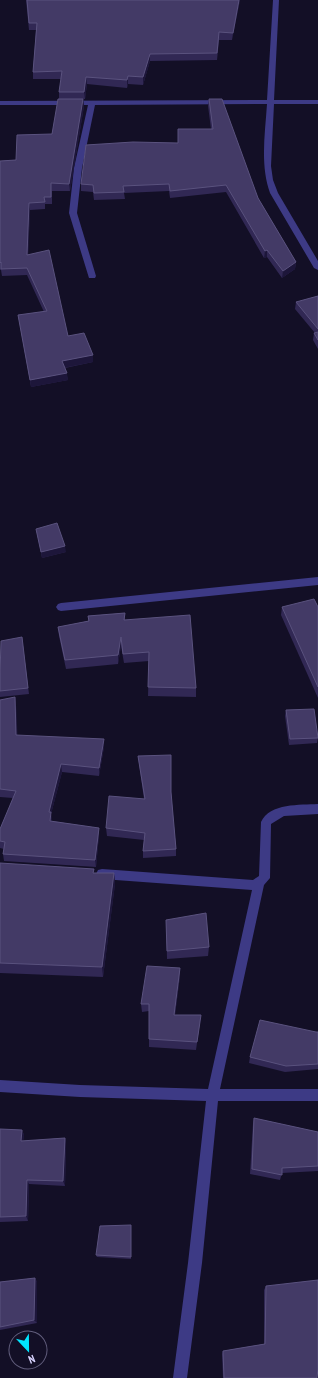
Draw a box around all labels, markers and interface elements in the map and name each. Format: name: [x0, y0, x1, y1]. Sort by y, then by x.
north arrow: [8, 1330, 48, 1370]
text: N: [26, 1352, 37, 1367]

